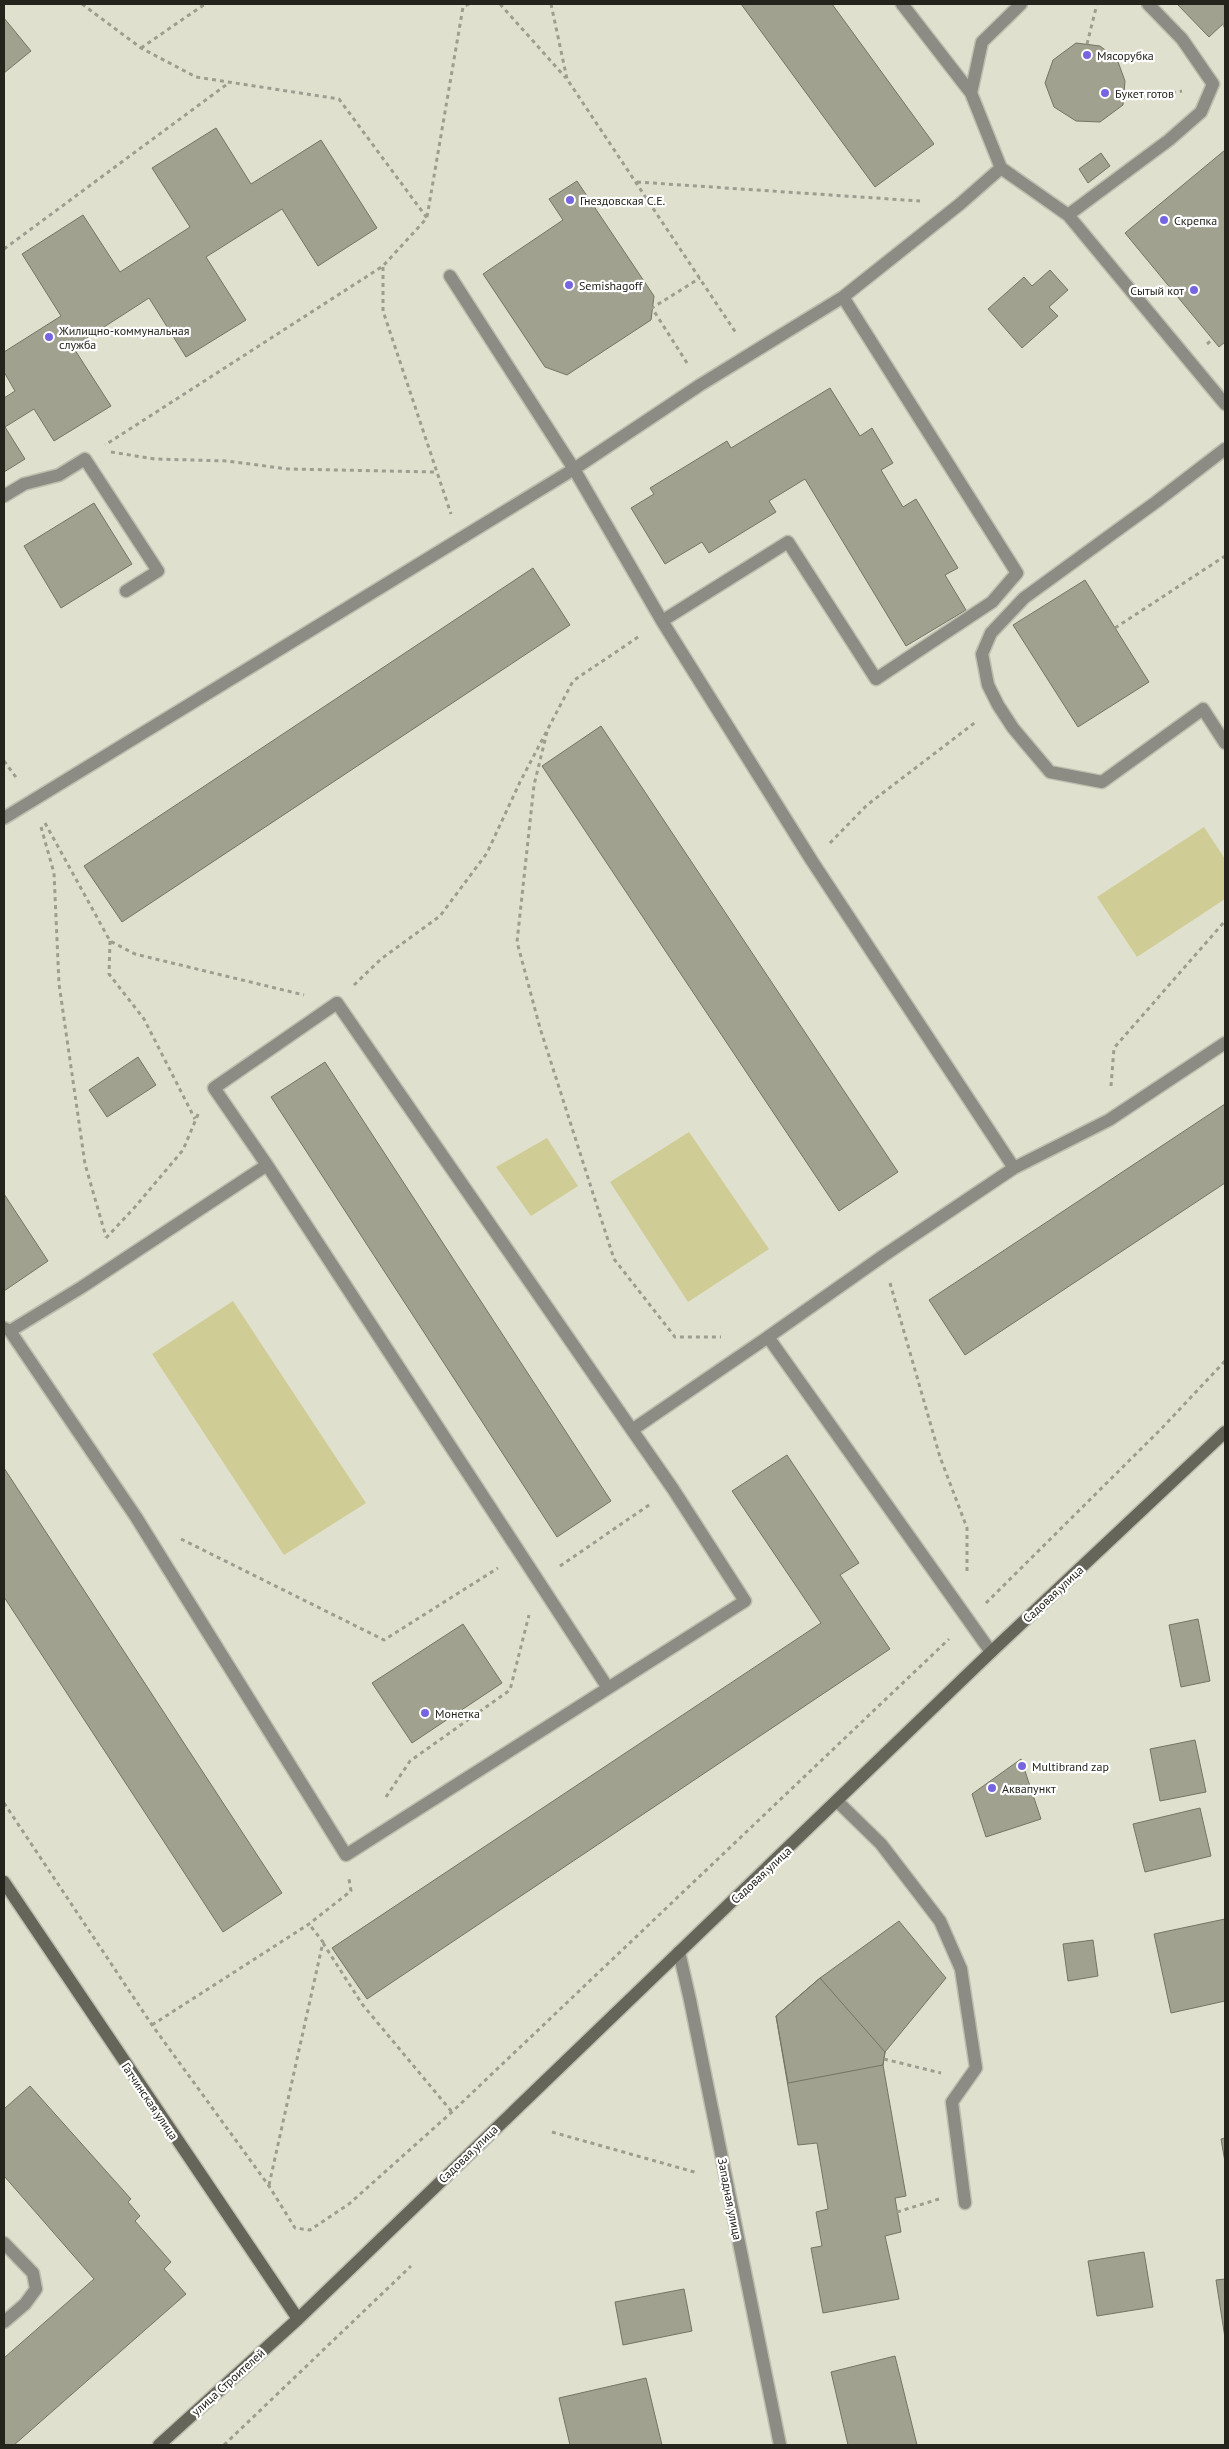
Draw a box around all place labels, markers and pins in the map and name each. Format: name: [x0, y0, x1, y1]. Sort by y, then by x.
place label: Мясорубка: [1097, 48, 1154, 63]
marker: Мясорубка: [1081, 49, 1093, 61]
place label: Букет готов: [1115, 86, 1174, 101]
marker: Букет готов: [1099, 87, 1111, 99]
place label: Гнездовская С.Е.: [580, 193, 665, 208]
marker: Гнездовская С.Е.: [564, 194, 576, 206]
place label: Скрепка: [1174, 213, 1217, 228]
marker: Скрепка: [1158, 214, 1170, 226]
place label: Semishagoff: [579, 278, 644, 293]
marker: Semishagoff: [563, 279, 575, 291]
place label: Сытый кот: [1130, 283, 1184, 298]
marker: Сытый кот: [1188, 284, 1200, 296]
place label: Жилищно-коммунальная служба: [58, 323, 189, 352]
marker: Жилищно-коммунальная служба: [43, 331, 55, 343]
place label: Монетка: [435, 1706, 480, 1721]
marker: Монетка: [419, 1707, 431, 1719]
place label: Multibrand zap: [1032, 1759, 1109, 1774]
marker: Multibrand zap: [1016, 1760, 1028, 1772]
place label: Аквапункт: [1002, 1781, 1056, 1796]
marker: Аквапункт: [986, 1782, 998, 1794]

